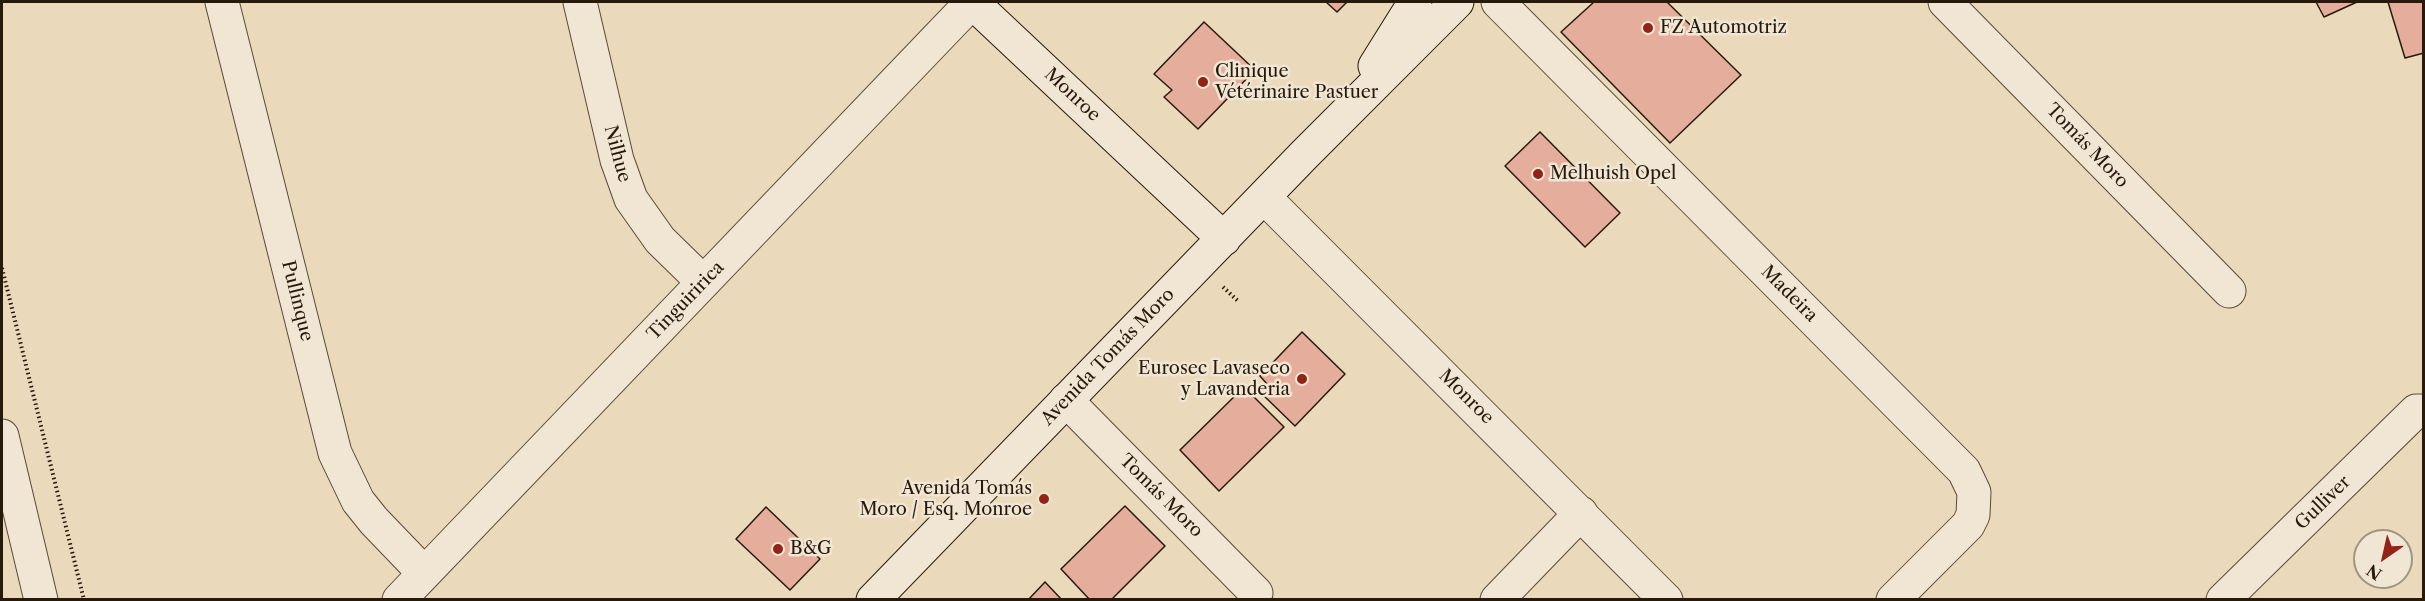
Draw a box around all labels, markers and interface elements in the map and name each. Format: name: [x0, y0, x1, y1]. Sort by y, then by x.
place label: FZ Automotriz: [1660, 17, 1787, 39]
marker: FZ Automotriz: [1641, 21, 1655, 35]
place label: Clinique Vétérinaire Pastuer: [1215, 61, 1378, 104]
street label: Monroe: [1040, 64, 1104, 126]
marker: Clinique Vétérinaire Pastuer: [1196, 75, 1210, 89]
street label: Tomás Moro: [2041, 99, 2133, 193]
street label: Nilhue: [599, 123, 635, 185]
place label: Melhuish Opel: [1550, 163, 1676, 185]
marker: Melhuish Opel: [1531, 167, 1545, 181]
street label: Tinguiririca: [643, 257, 729, 345]
street label: Pullinque: [277, 258, 317, 344]
street label: Madeira: [1756, 261, 1822, 327]
street label: Avenida Tomás Moro: [1037, 284, 1179, 430]
place label: Eurosec Lavaseco y Lavanderia: [1138, 358, 1290, 400]
street label: Monroe: [1434, 365, 1498, 429]
marker: Eurosec Lavaseco y Lavanderia: [1295, 372, 1309, 386]
street label: Tomás Moro: [1115, 450, 1207, 542]
street label: Gulliver: [2291, 471, 2355, 535]
place label: Avenida Tomás Moro / Esq. Monroe: [860, 478, 1032, 520]
marker: Avenida Tomás Moro / Esq. Monroe: [1037, 492, 1051, 506]
north arrow: [2353, 529, 2413, 589]
place label: B&G: [790, 538, 832, 560]
marker: B&G: [771, 542, 785, 556]
text: N: [2363, 560, 2385, 584]

